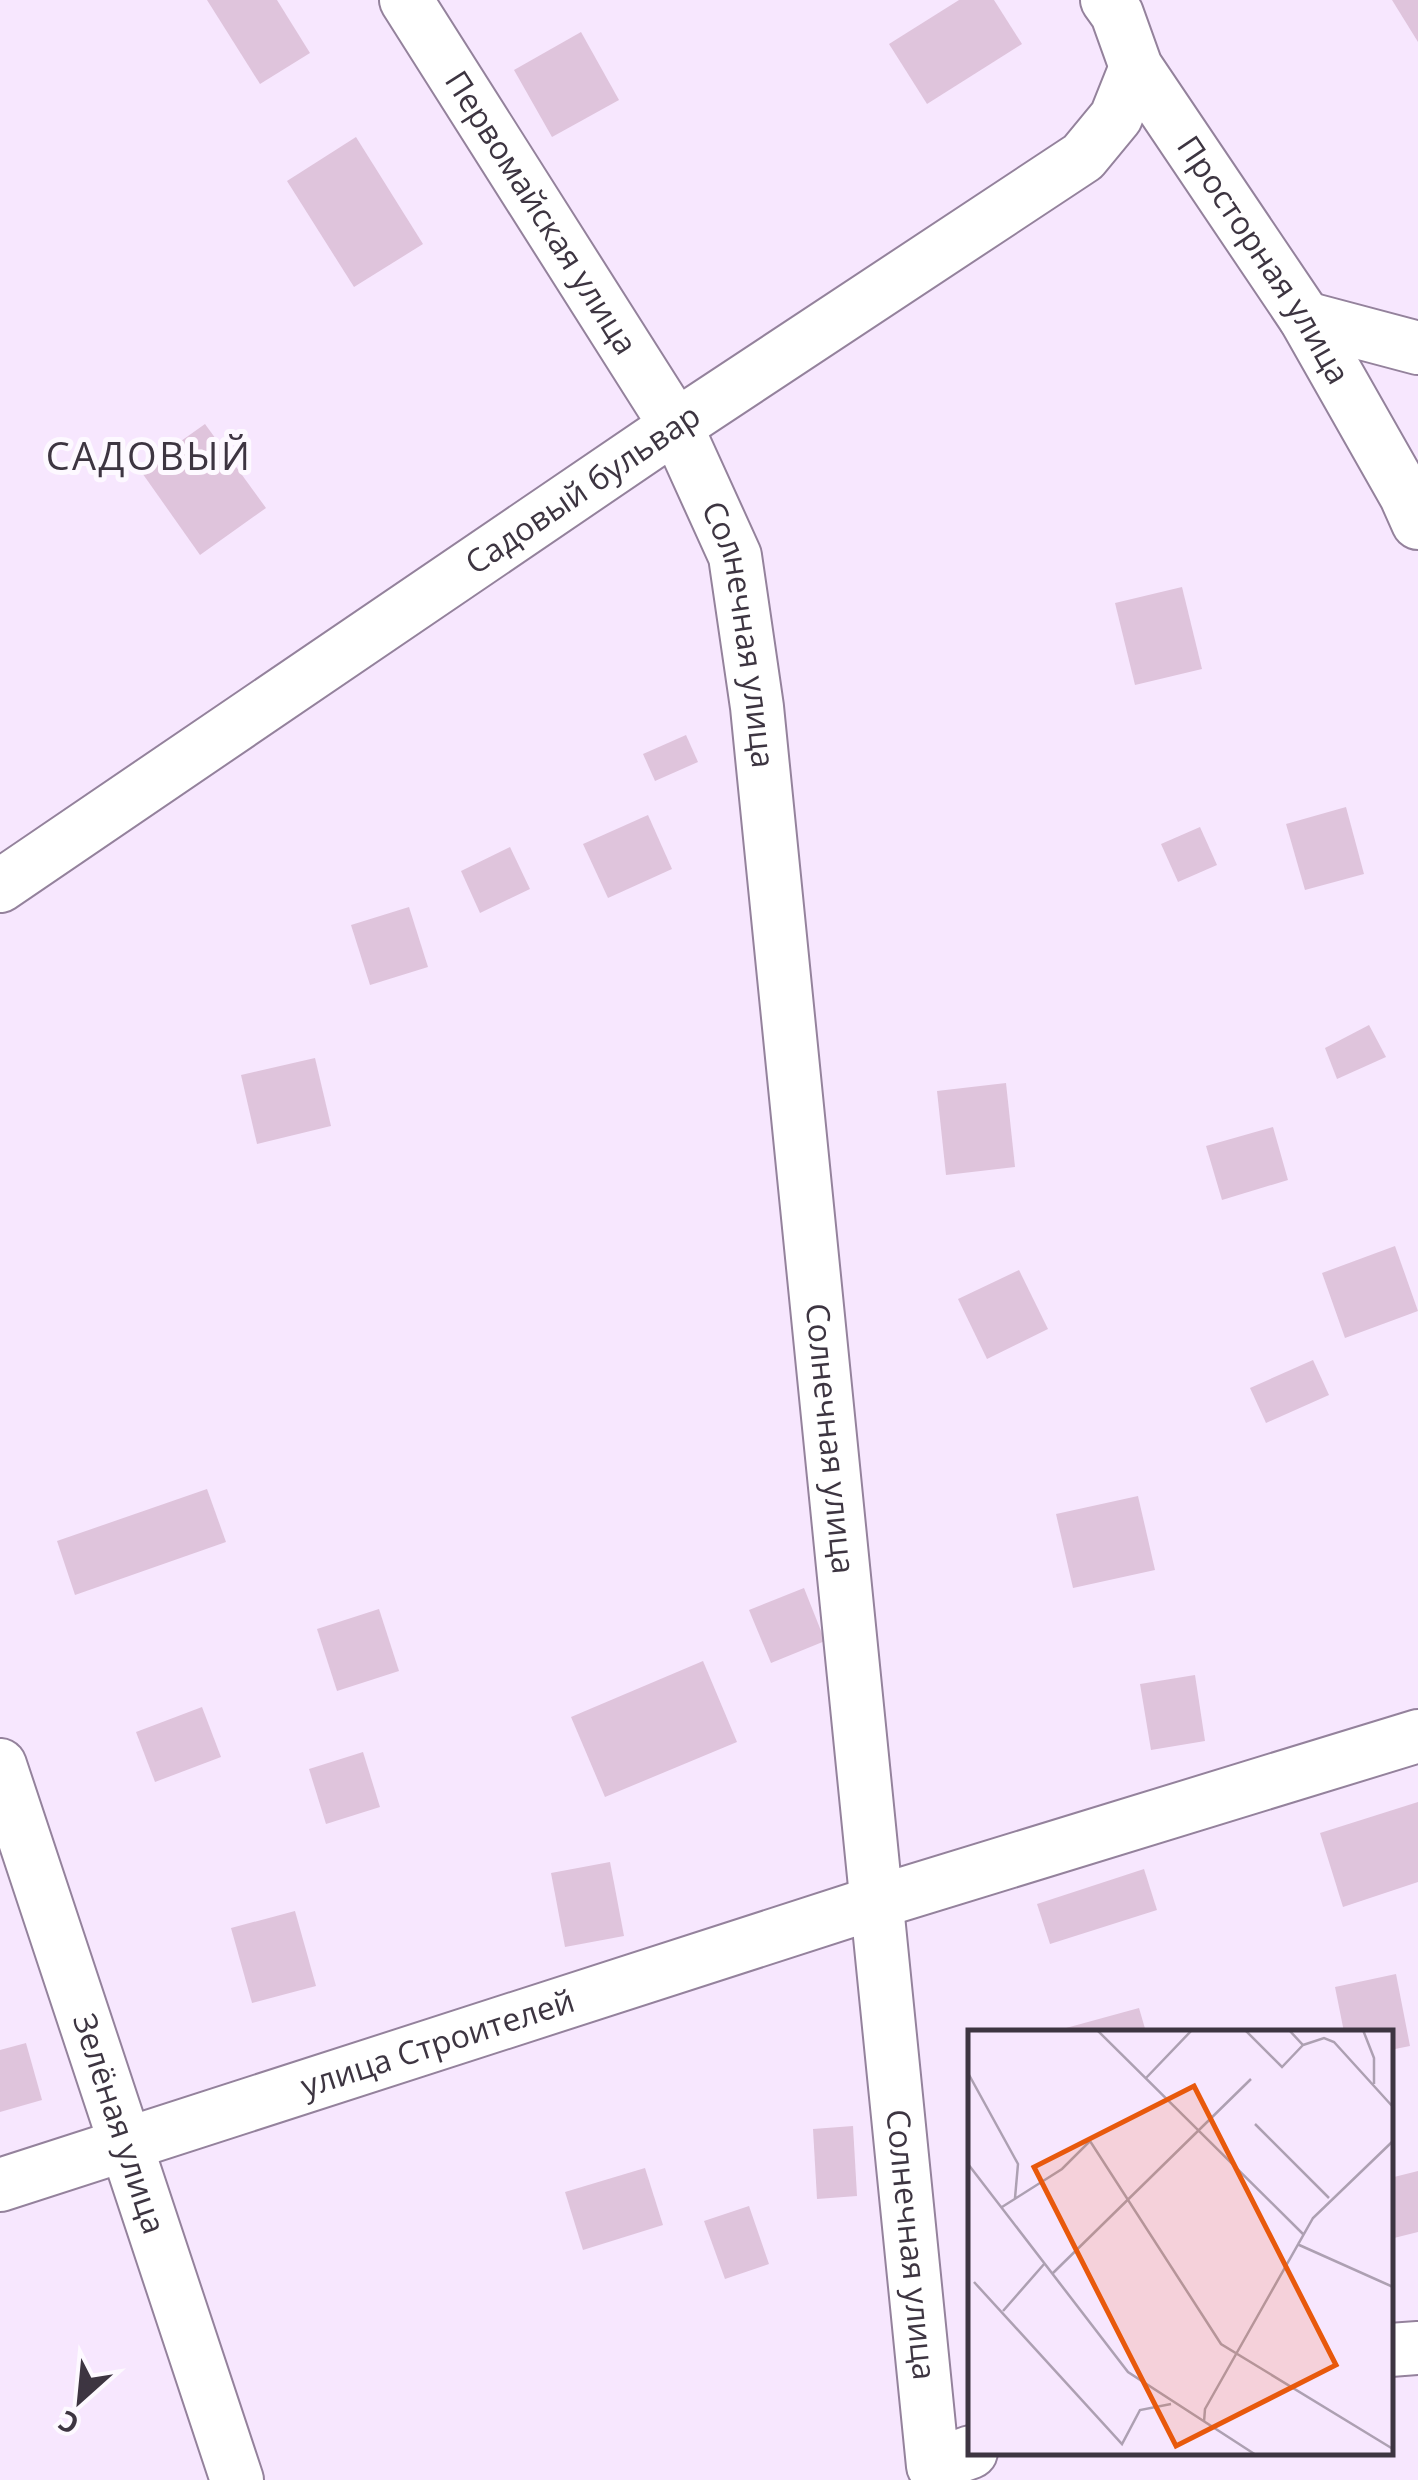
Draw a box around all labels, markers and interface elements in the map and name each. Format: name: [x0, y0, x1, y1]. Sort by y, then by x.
street label: Первомайская улица: [436, 62, 648, 362]
street label: Просторная улица: [1168, 127, 1361, 391]
street label: Садовый бульвар: [456, 393, 708, 583]
district label: САДОВЫЙ: [46, 429, 252, 481]
street label: Солнечная улица: [693, 494, 786, 770]
street label: Солнечная улица: [797, 1301, 867, 1576]
street label: улица Строителей: [295, 1978, 579, 2107]
street label: Зелёная улица: [64, 2008, 177, 2239]
inset map: [968, 2030, 1393, 2455]
street label: Солнечная улица: [877, 2107, 947, 2382]
north arrow: [30, 2350, 130, 2450]
text: С: [52, 2402, 85, 2444]

